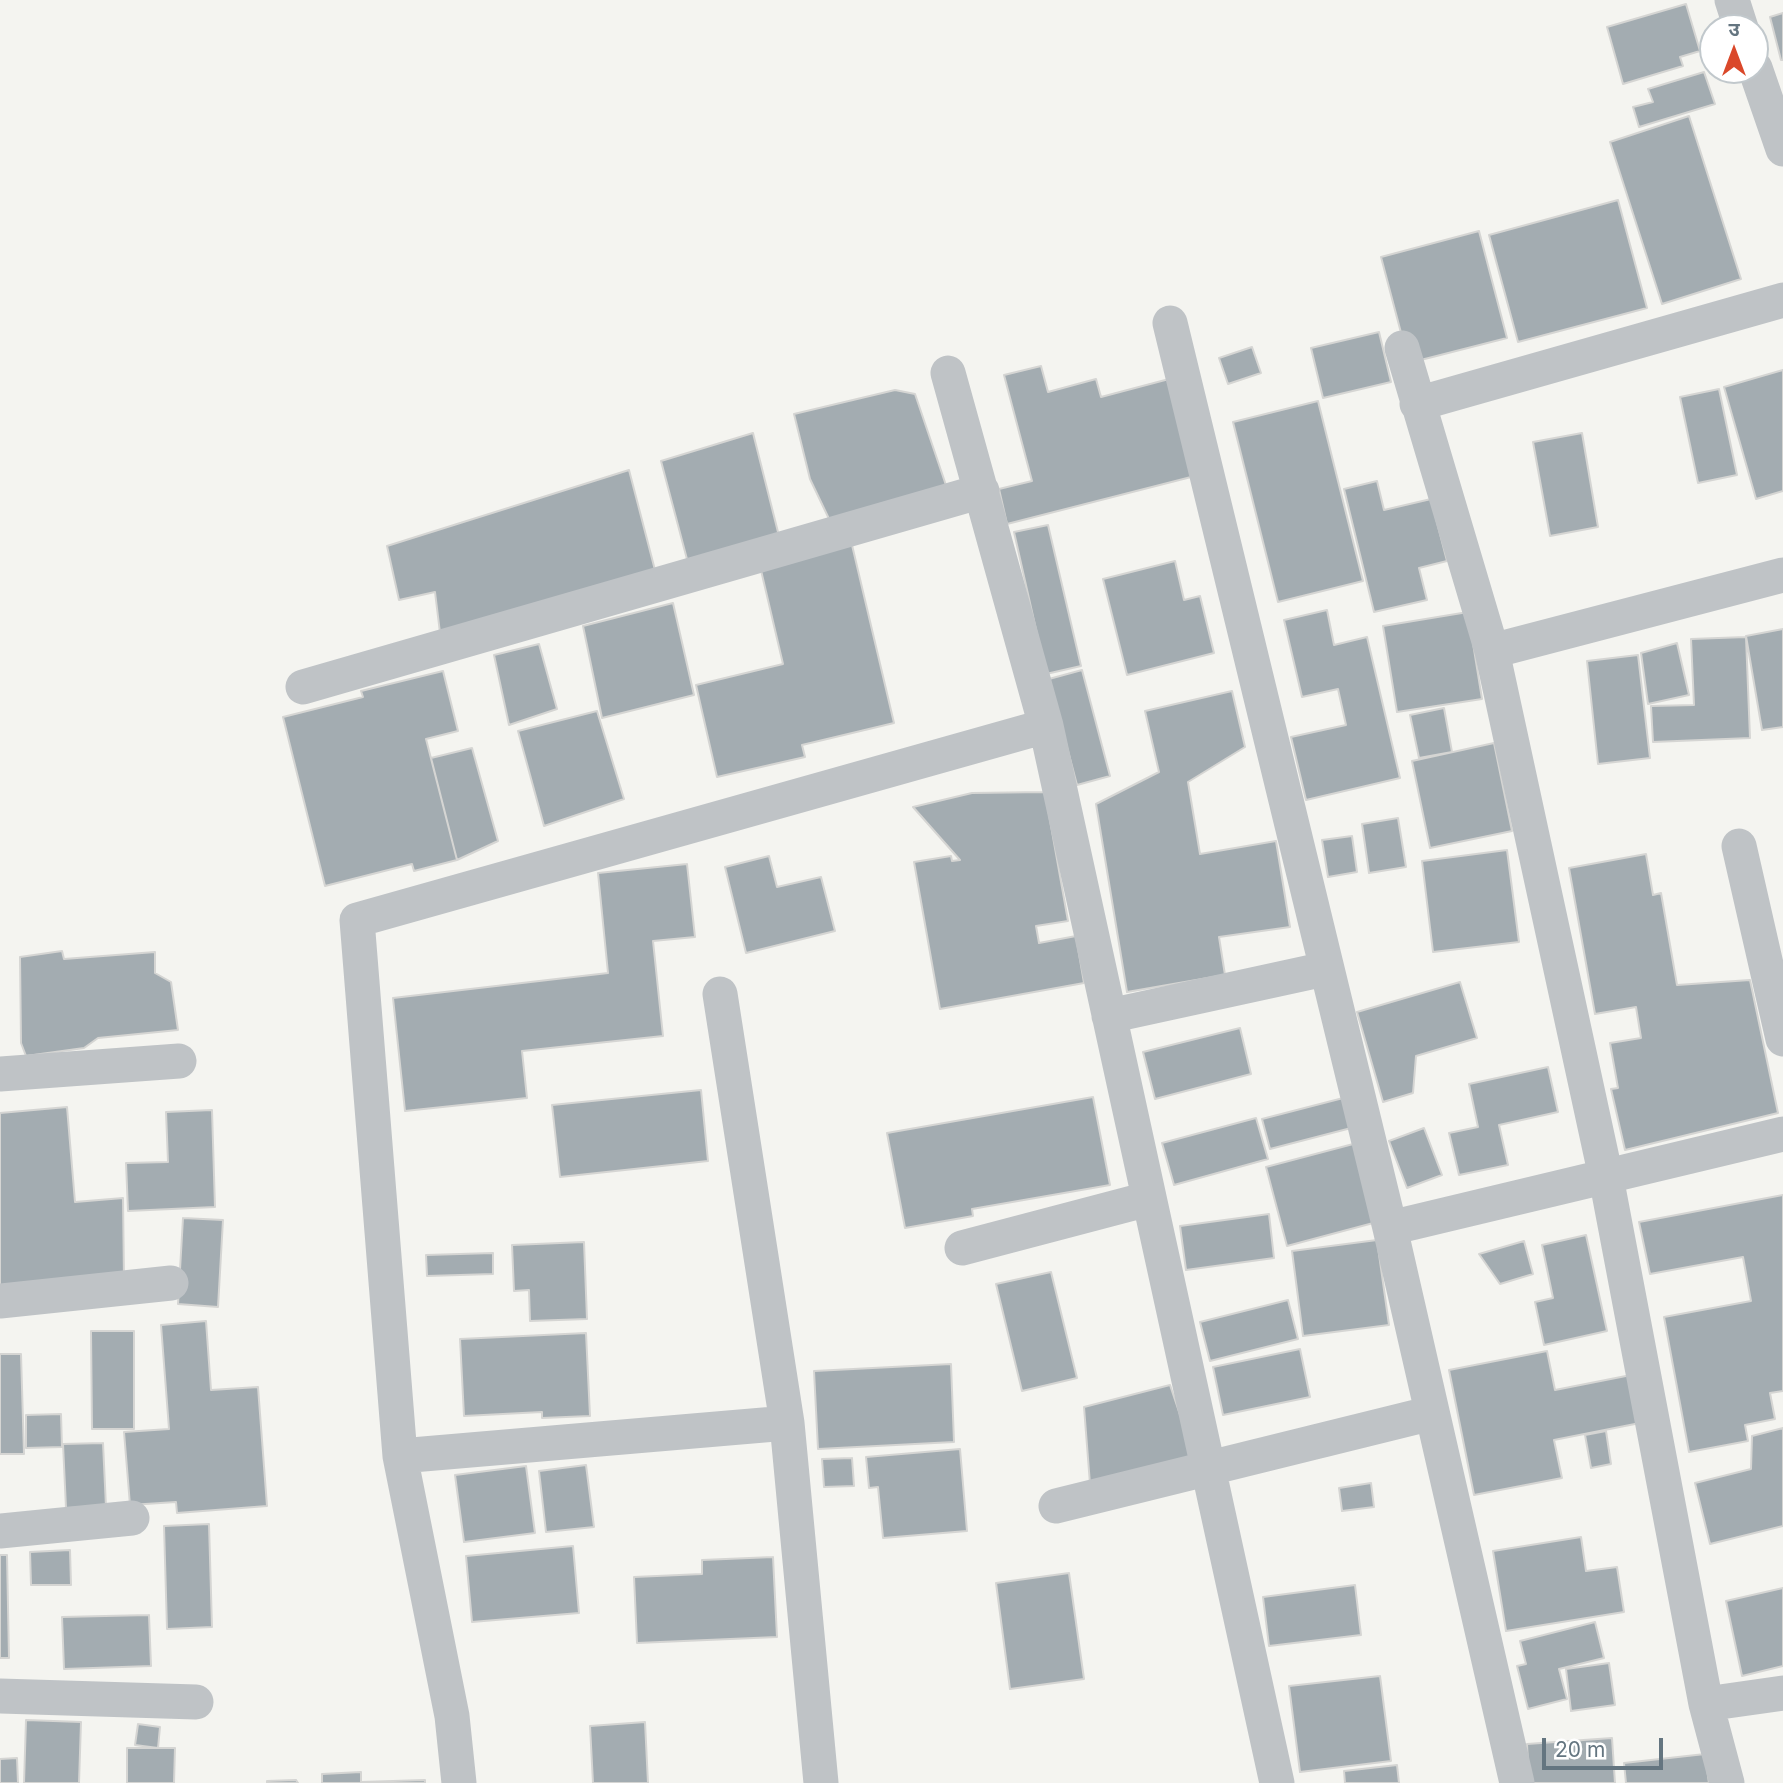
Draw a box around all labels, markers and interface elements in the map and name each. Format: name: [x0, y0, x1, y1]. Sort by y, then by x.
north arrow: [1699, 14, 1769, 84]
text: उ: [1728, 18, 1740, 41]
scale bar: [1545, 1724, 1666, 1768]
text: 20 m: [1555, 1737, 1605, 1762]

